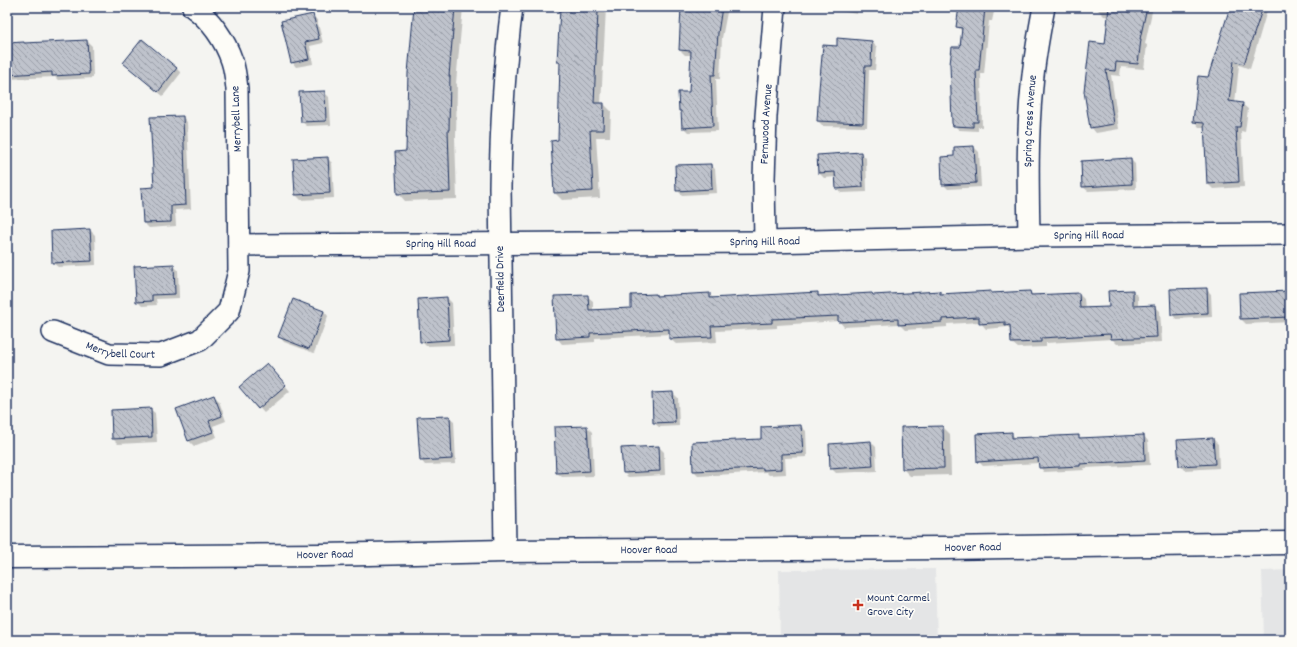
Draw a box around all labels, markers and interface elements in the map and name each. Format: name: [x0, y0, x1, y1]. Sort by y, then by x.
street label: Spring Cress Avenue: [1020, 74, 1041, 167]
street label: Fernwood Avenue: [756, 83, 777, 164]
street label: Merrybell Lane: [227, 86, 247, 152]
street label: Spring Hill Road: [1054, 227, 1124, 244]
street label: Spring Hill Road: [730, 233, 800, 251]
street label: Spring Hill Road: [406, 235, 476, 253]
street label: Deerfield Drive: [492, 246, 510, 312]
street label: Merrybell Court: [83, 337, 156, 363]
street label: Hoover Road: [944, 539, 1001, 557]
street label: Hoover Road: [620, 541, 677, 559]
street label: Hoover Road: [297, 546, 354, 564]
place label: Mount Carmel Grove City: [867, 590, 930, 621]
marker: Mount Carmel Grove City: [852, 599, 864, 611]

